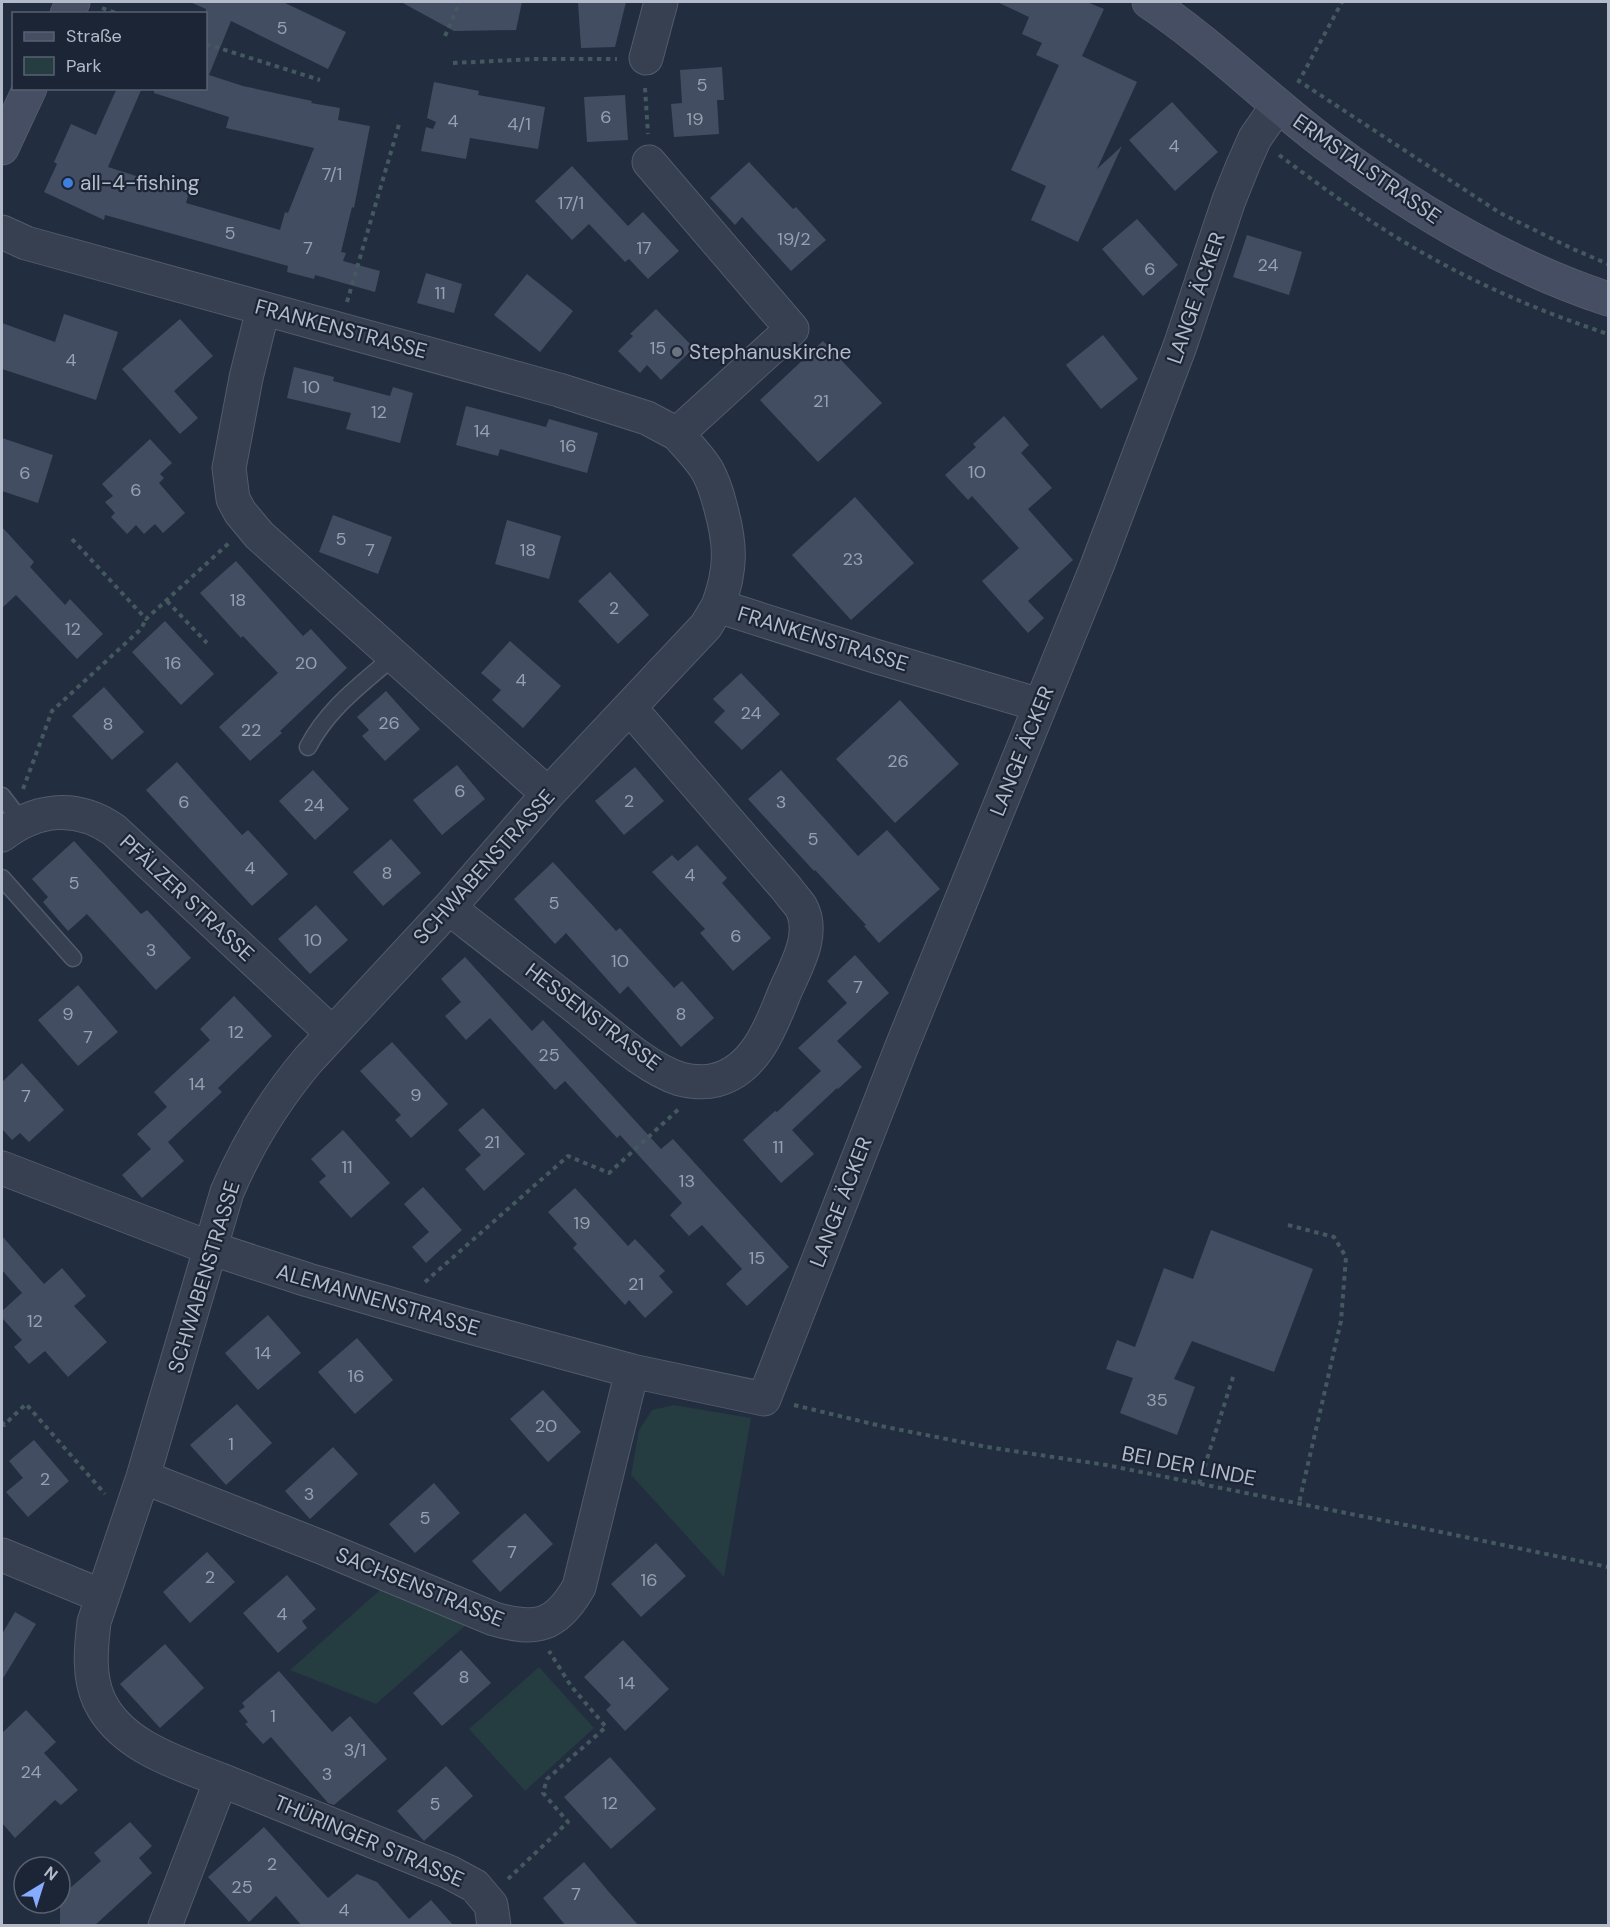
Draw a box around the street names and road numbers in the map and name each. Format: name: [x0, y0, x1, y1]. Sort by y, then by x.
street label: ERMSTALSTRASSE: [1287, 107, 1447, 231]
street label: LANGE ÄCKER: [1160, 228, 1232, 368]
street label: FRANKENSTRASSE: [252, 293, 430, 365]
street label: FRANKENSTRASSE: [734, 600, 912, 678]
street label: LANGE ÄCKER: [983, 682, 1061, 820]
street label: SCHWABENSTRASSE: [407, 783, 561, 951]
street label: PFÄLZER STRASSE: [114, 828, 260, 968]
street label: HESSENSTRASSE: [519, 957, 667, 1077]
street label: LANGE ÄCKER: [803, 1133, 879, 1271]
street label: SCHWABENSTRASSE: [161, 1177, 247, 1377]
street label: ALEMANNENSTRASSE: [273, 1258, 483, 1342]
street label: BEI DER LINDE: [1119, 1439, 1259, 1493]
street label: SACHSENSTRASSE: [332, 1540, 508, 1634]
street label: THÜRINGER STRASSE: [270, 1788, 468, 1894]

